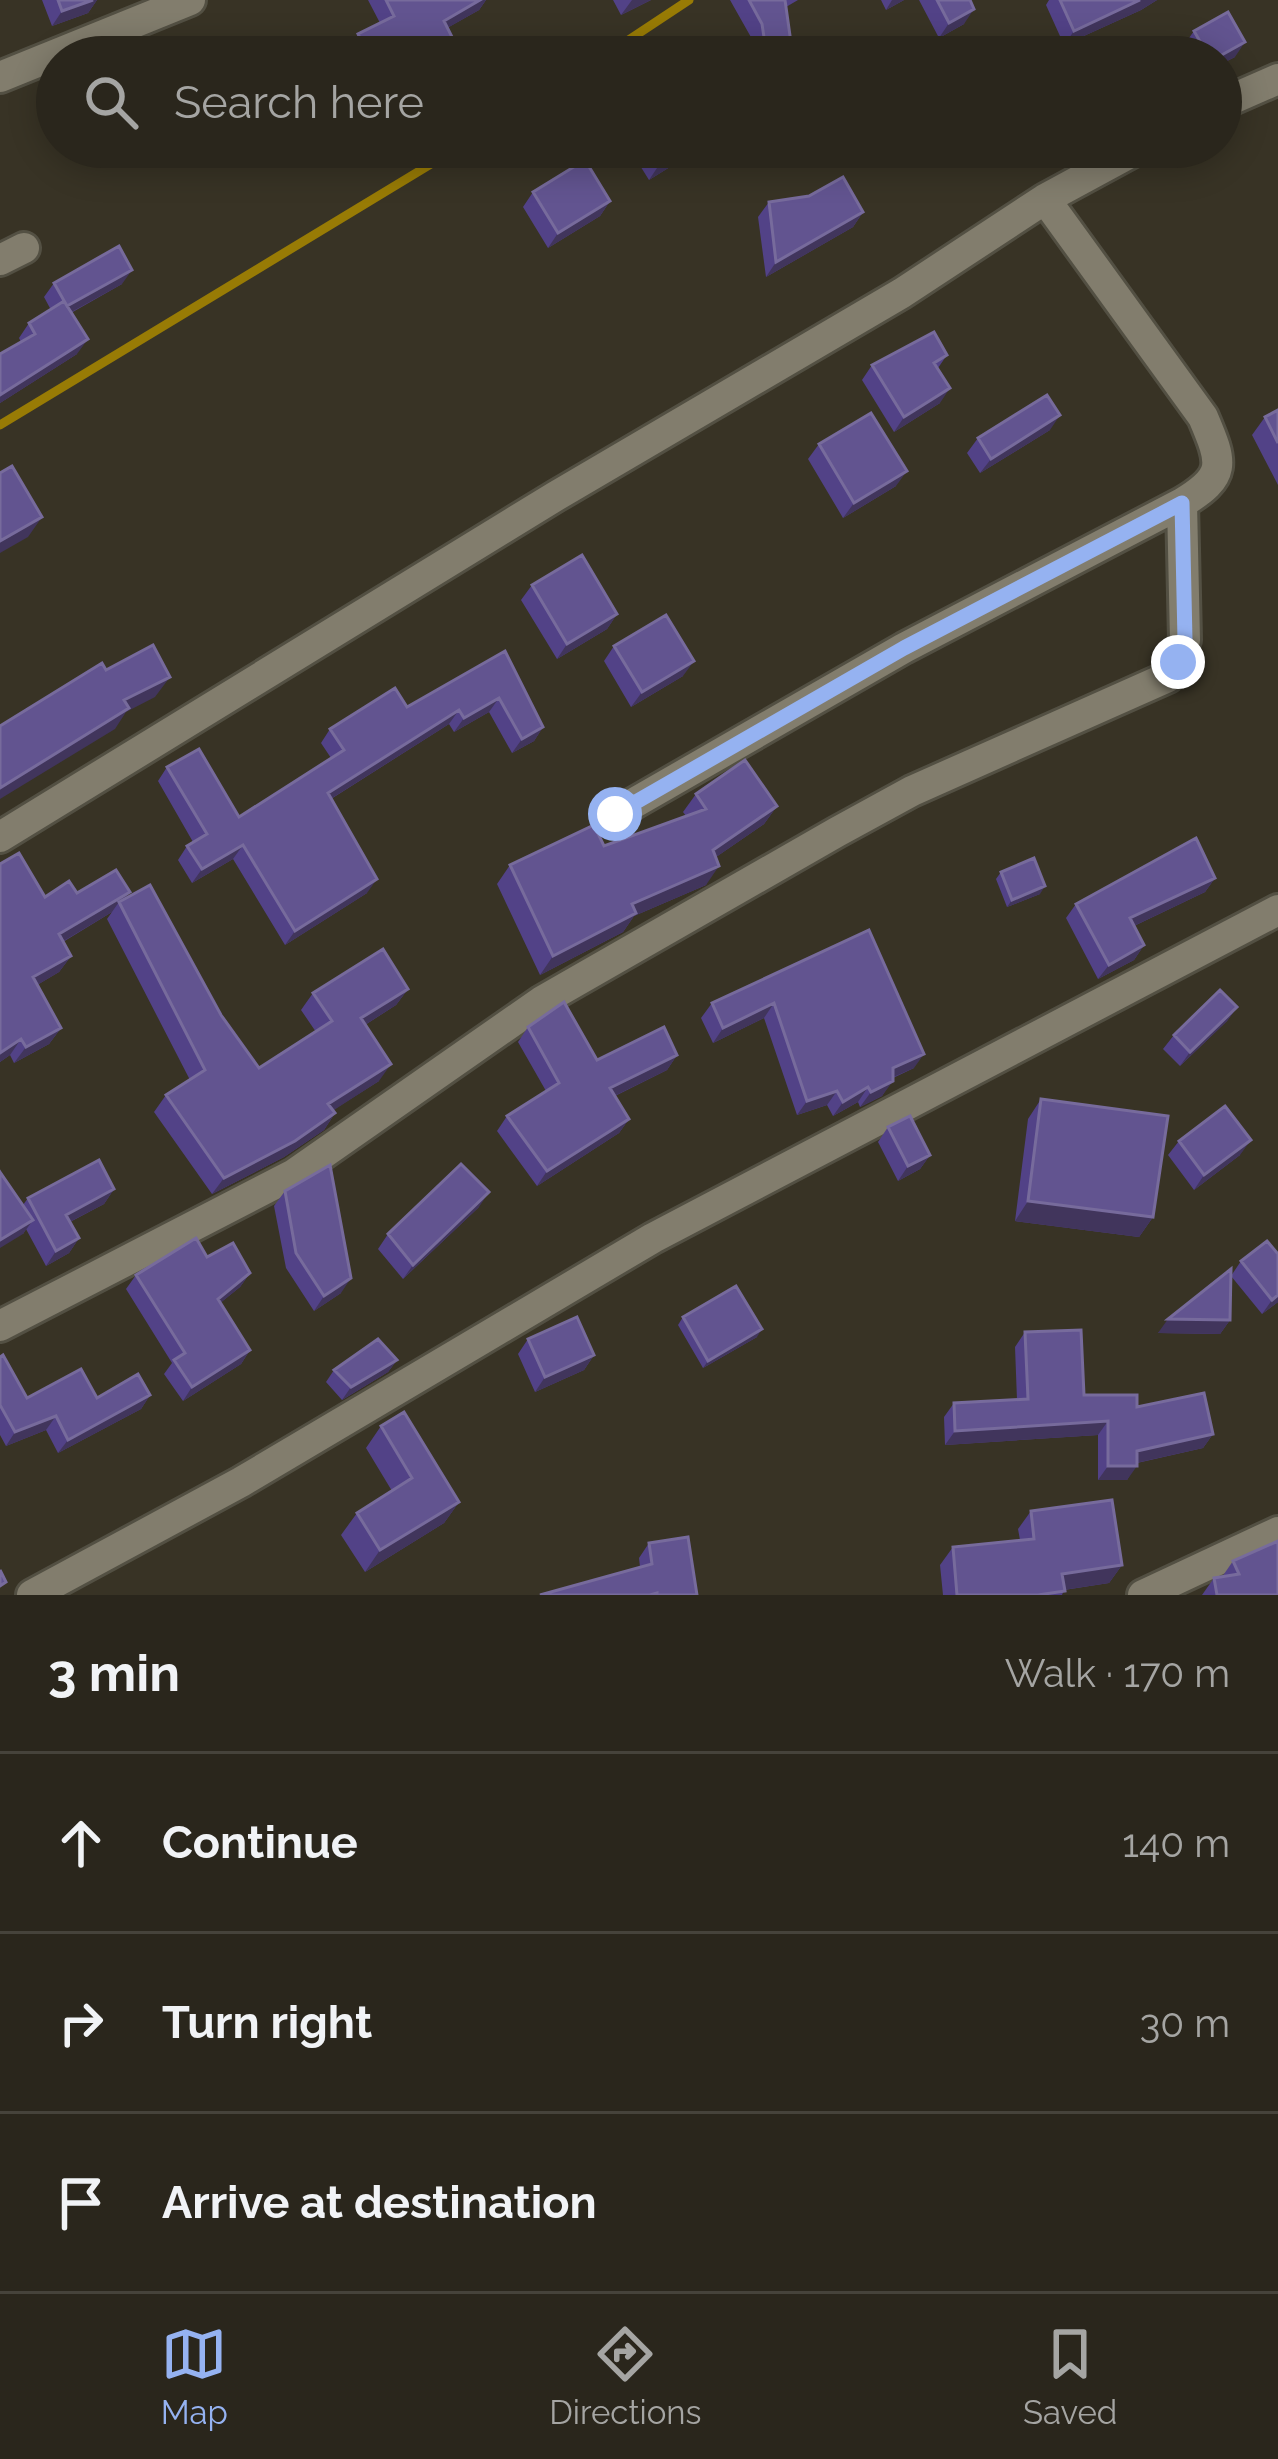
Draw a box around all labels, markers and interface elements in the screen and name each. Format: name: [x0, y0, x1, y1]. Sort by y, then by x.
search box: [36, 36, 1242, 168]
icon: search: [78, 69, 144, 135]
text: Search here: [174, 76, 424, 129]
route end: [1151, 635, 1205, 689]
route start: [588, 787, 642, 841]
text: 3 min: [48, 1643, 180, 1703]
text: Walk · 170 m: [1005, 1650, 1230, 1696]
icon: ahead: [48, 1810, 114, 1876]
text: Continue: [162, 1816, 358, 1869]
text: 140 m: [1122, 1820, 1230, 1866]
icon: right: [48, 1990, 114, 2056]
text: Turn right: [162, 1996, 372, 2049]
text: 30 m: [1140, 2000, 1230, 2046]
icon: arrive: [48, 2170, 114, 2236]
text: Arrive at destination: [162, 2176, 597, 2229]
tab: Map: [161, 2321, 228, 2432]
tab: Directions: [549, 2321, 702, 2432]
tab: Saved: [1023, 2321, 1117, 2432]

